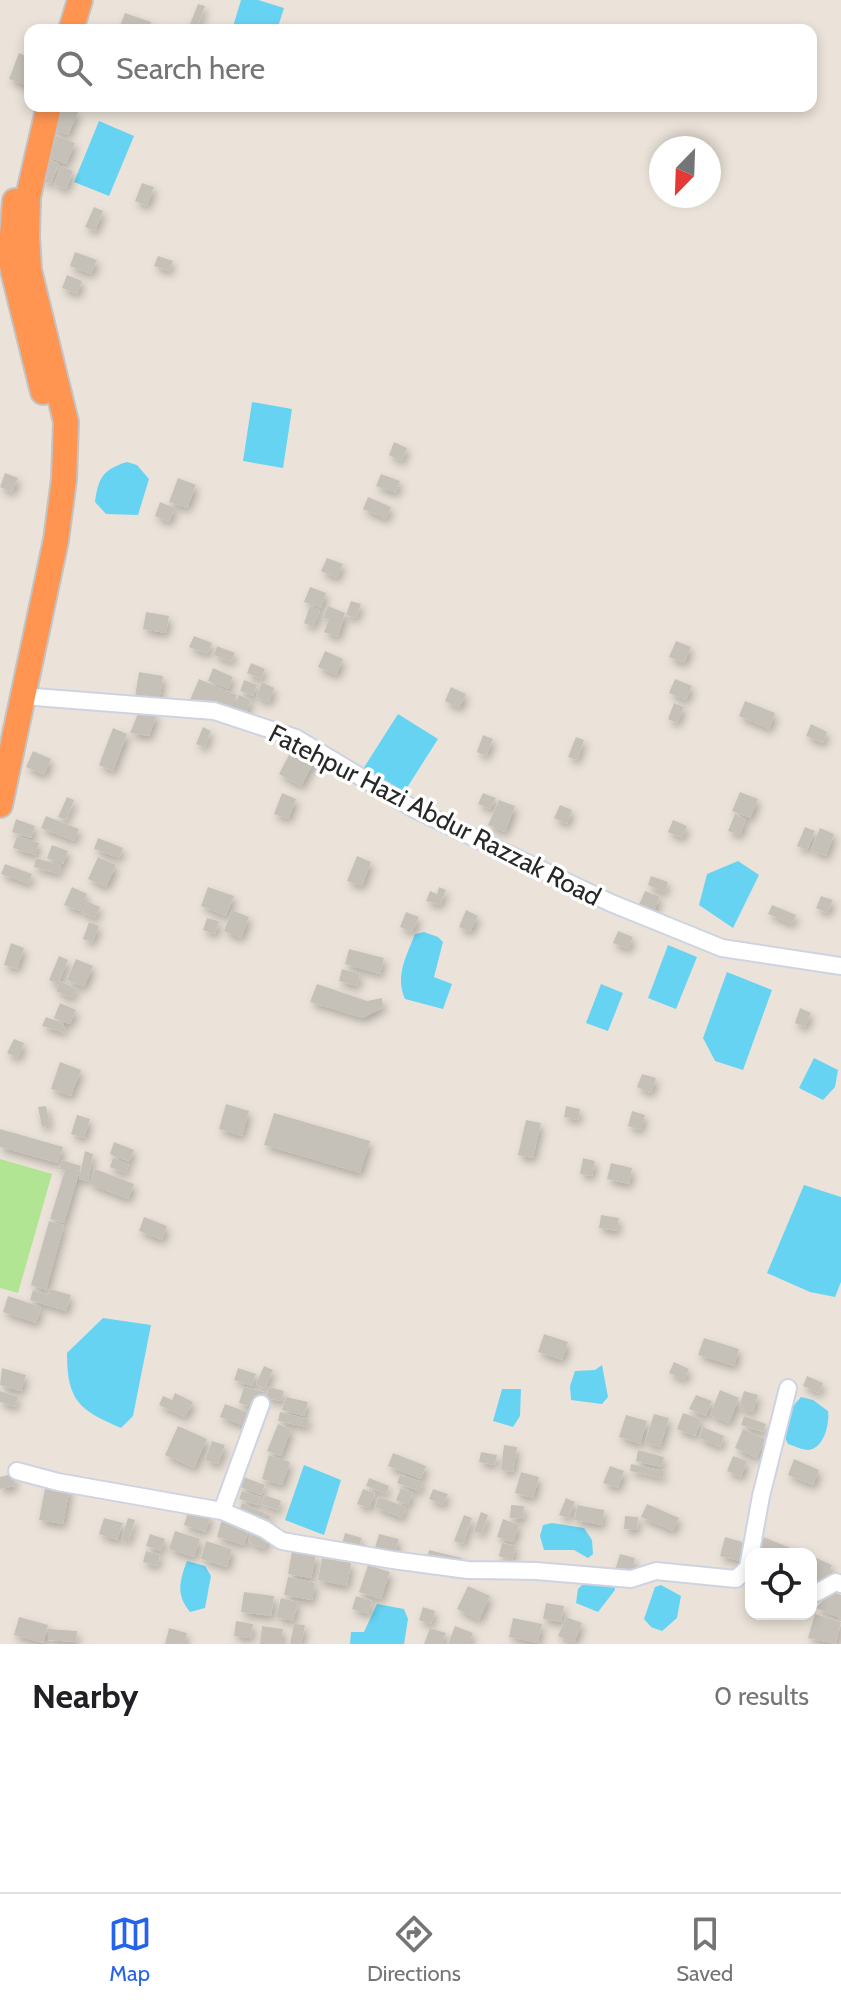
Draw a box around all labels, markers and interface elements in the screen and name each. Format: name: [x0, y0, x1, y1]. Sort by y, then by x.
search box: [24, 24, 817, 112]
icon: search: [52, 46, 96, 90]
text: Search here: [116, 50, 265, 87]
north arrow: [649, 136, 721, 208]
street label: Fatehpur Hazi Abdur Razzak Road: [264, 717, 606, 913]
map controls: [745, 1548, 817, 1620]
button: locate: [745, 1548, 817, 1620]
text: Nearby: [32, 1675, 139, 1717]
text: 0 results: [714, 1680, 809, 1712]
tab: Map: [108, 1912, 152, 1987]
tab: Directions: [367, 1912, 461, 1987]
tab: Saved: [676, 1912, 733, 1987]

